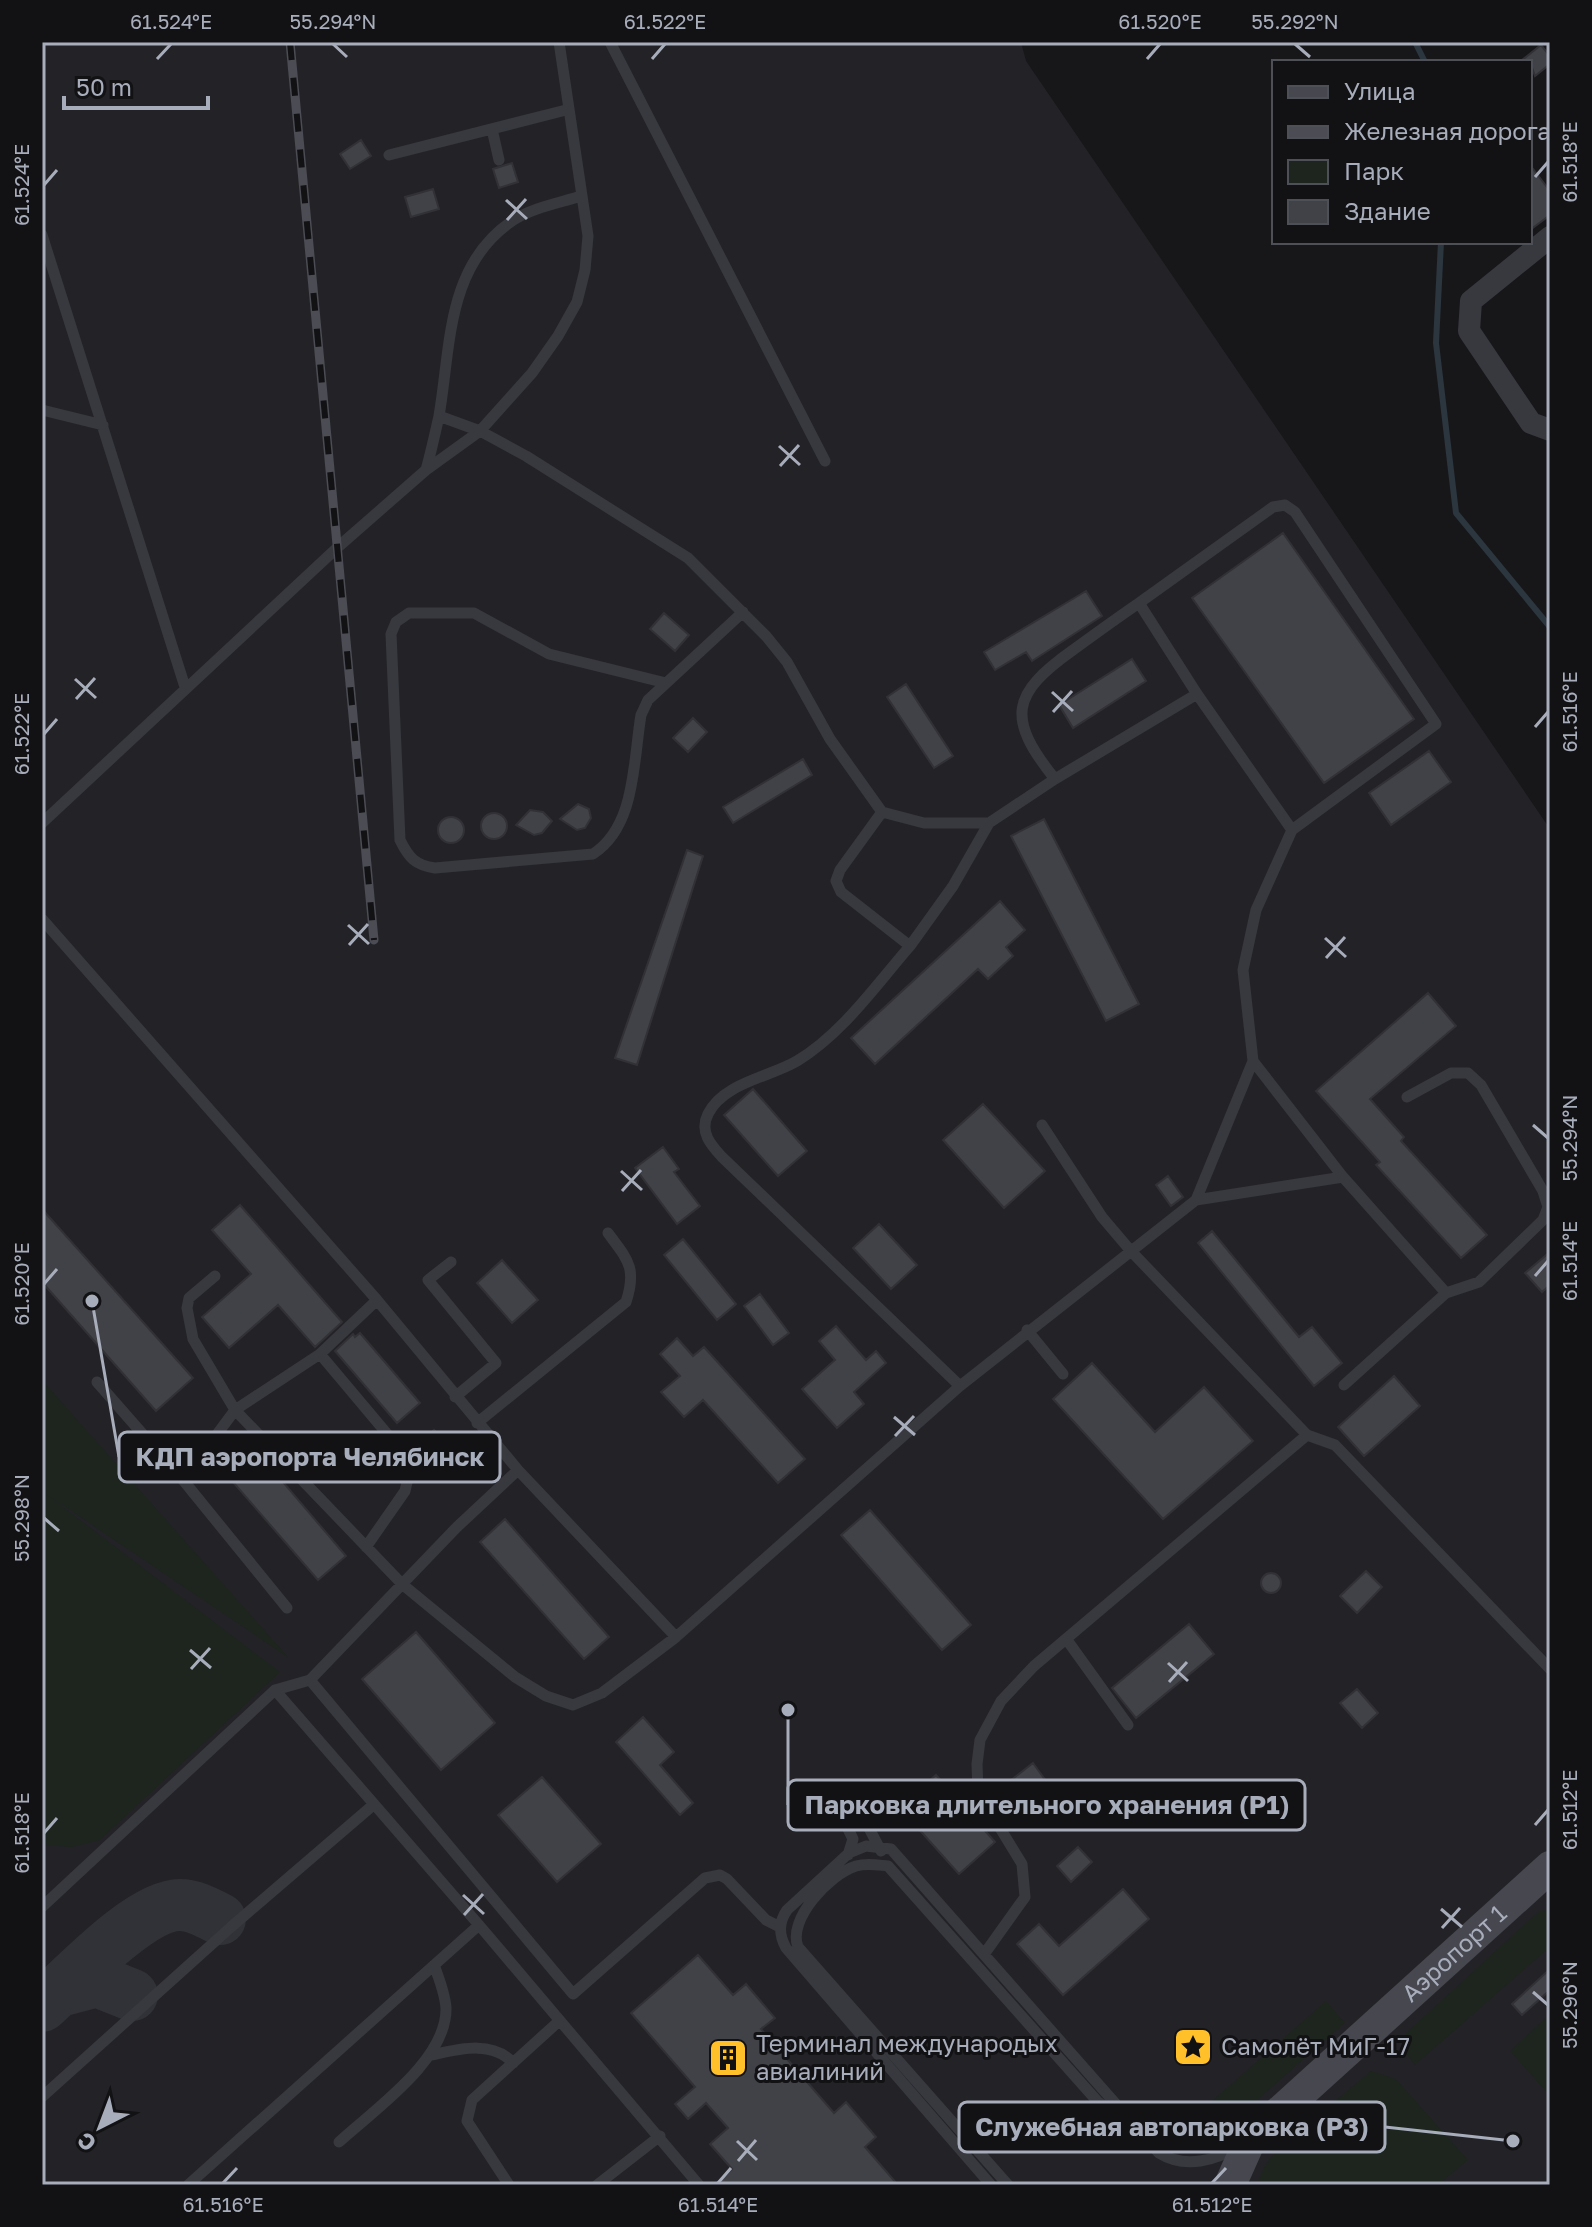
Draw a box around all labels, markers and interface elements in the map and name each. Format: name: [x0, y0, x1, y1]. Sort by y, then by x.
text: 61.524°E: [130, 9, 212, 33]
text: 55.294°N: [289, 9, 377, 33]
text: 61.522°E: [624, 9, 706, 33]
text: 61.520°E: [1118, 9, 1202, 33]
text: 55.292°N: [1251, 9, 1339, 33]
scale bar: [64, 60, 208, 110]
legend: [1272, 60, 1532, 244]
text: 50 m: [76, 72, 132, 101]
text: Улица: [1344, 76, 1416, 105]
text: Железная дорога: [1344, 116, 1551, 145]
text: 61.518°E: [1557, 121, 1581, 203]
text: 61.524°E: [9, 144, 33, 226]
text: Парк: [1344, 156, 1404, 185]
text: Здание: [1344, 196, 1431, 225]
text: 61.516°E: [1557, 671, 1581, 753]
text: 61.522°E: [9, 693, 33, 775]
text: 55.294°N: [1557, 1094, 1581, 1182]
text: 61.514°E: [1557, 1221, 1581, 1301]
text: 61.520°E: [9, 1242, 33, 1326]
callout: КДП аэропорта Челябинск: [119, 1432, 500, 1482]
text: КДП аэропорта Челябинск: [135, 1441, 485, 1472]
text: 55.298°N: [9, 1474, 33, 1562]
text: 61.512°E: [1557, 1770, 1581, 1850]
callout: Парковка длительного хранения (P1): [788, 1780, 1305, 1830]
text: Парковка длительного хранения (P1): [804, 1789, 1290, 1820]
text: 61.518°E: [9, 1792, 33, 1874]
street label: Аэропорт 1: [1395, 1898, 1512, 2007]
text: 55.296°N: [1557, 1961, 1581, 2049]
place icon: Самолёт МиГ-17: [1172, 2026, 1214, 2068]
place label: Терминал международых авиалиний: [756, 2028, 1058, 2085]
place label: Самолёт МиГ-17: [1221, 2031, 1410, 2060]
building icon: Терминал международых авиалиний: [707, 2037, 749, 2079]
north arrow: [60, 2087, 140, 2167]
callout: Служебная автопарковка (P3): [959, 2102, 1385, 2152]
text: Служебная автопарковка (P3): [975, 2111, 1369, 2142]
text: С: [71, 2127, 101, 2157]
text: 61.516°E: [182, 2192, 264, 2216]
text: 61.514°E: [678, 2192, 758, 2216]
text: 61.512°E: [1172, 2192, 1252, 2216]

